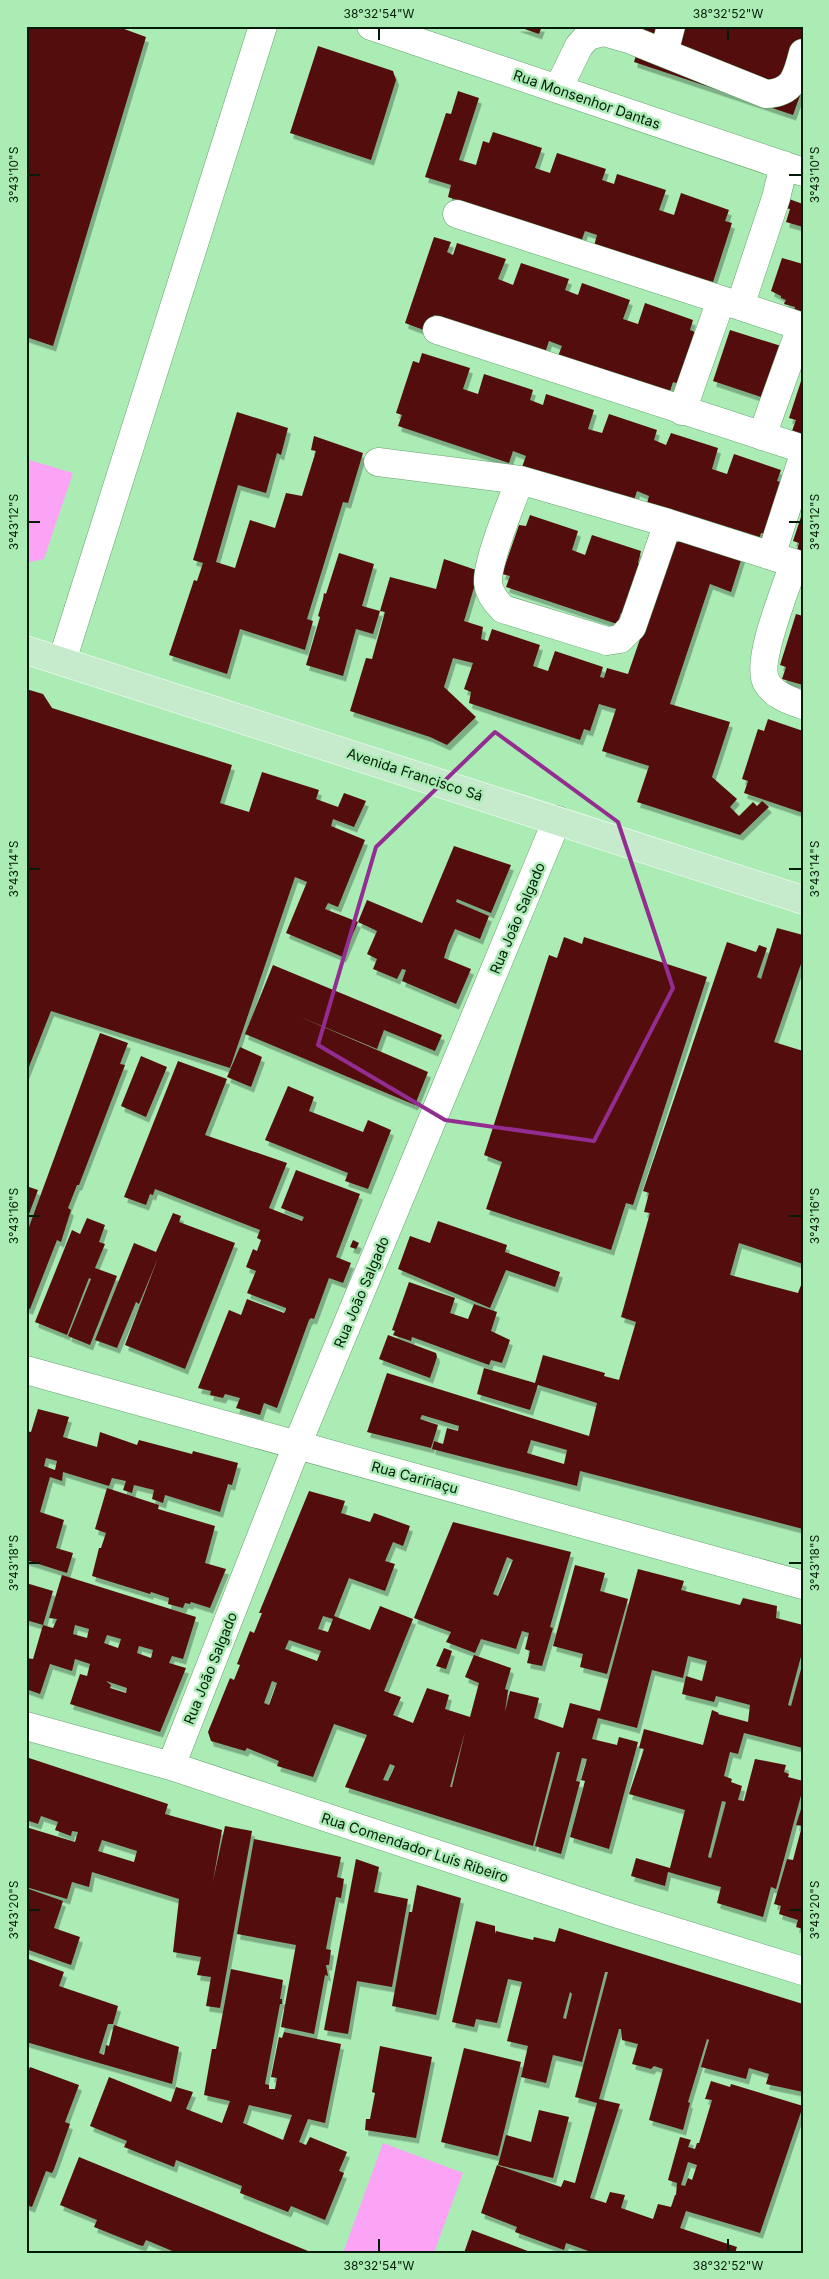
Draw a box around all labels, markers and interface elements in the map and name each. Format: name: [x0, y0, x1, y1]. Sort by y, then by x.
text: 38°32'54"W: [344, 6, 415, 21]
text: 38°32'52"W: [693, 6, 763, 21]
street label: Rua Monsenhor Dantas: [511, 66, 663, 132]
text: 3°43'10"S: [6, 146, 21, 203]
text: 3°43'10"S: [807, 146, 822, 203]
text: 3°43'12"S: [6, 494, 21, 550]
text: 3°43'12"S: [807, 494, 822, 550]
street label: Avenida Francisco Sá: [345, 744, 485, 804]
text: 3°43'14"S: [6, 840, 21, 897]
text: 3°43'14"S: [807, 840, 822, 897]
street label: Rua João Salgado: [486, 860, 548, 976]
text: 3°43'16"S: [6, 1187, 21, 1244]
text: 3°43'16"S: [807, 1187, 822, 1244]
street label: Rua João Salgado: [330, 1234, 392, 1350]
street label: Rua Caririaçu: [370, 1457, 460, 1497]
text: 3°43'18"S: [6, 1534, 21, 1591]
text: 3°43'18"S: [807, 1534, 822, 1591]
street label: Rua João Salgado: [180, 1609, 240, 1727]
street label: Rua Comendador Luís Ribeiro: [319, 1809, 511, 1885]
text: 3°43'20"S: [6, 1880, 21, 1940]
text: 3°43'20"S: [807, 1880, 822, 1940]
text: 38°32'54"W: [344, 2258, 415, 2273]
text: 38°32'52"W: [693, 2258, 763, 2273]

